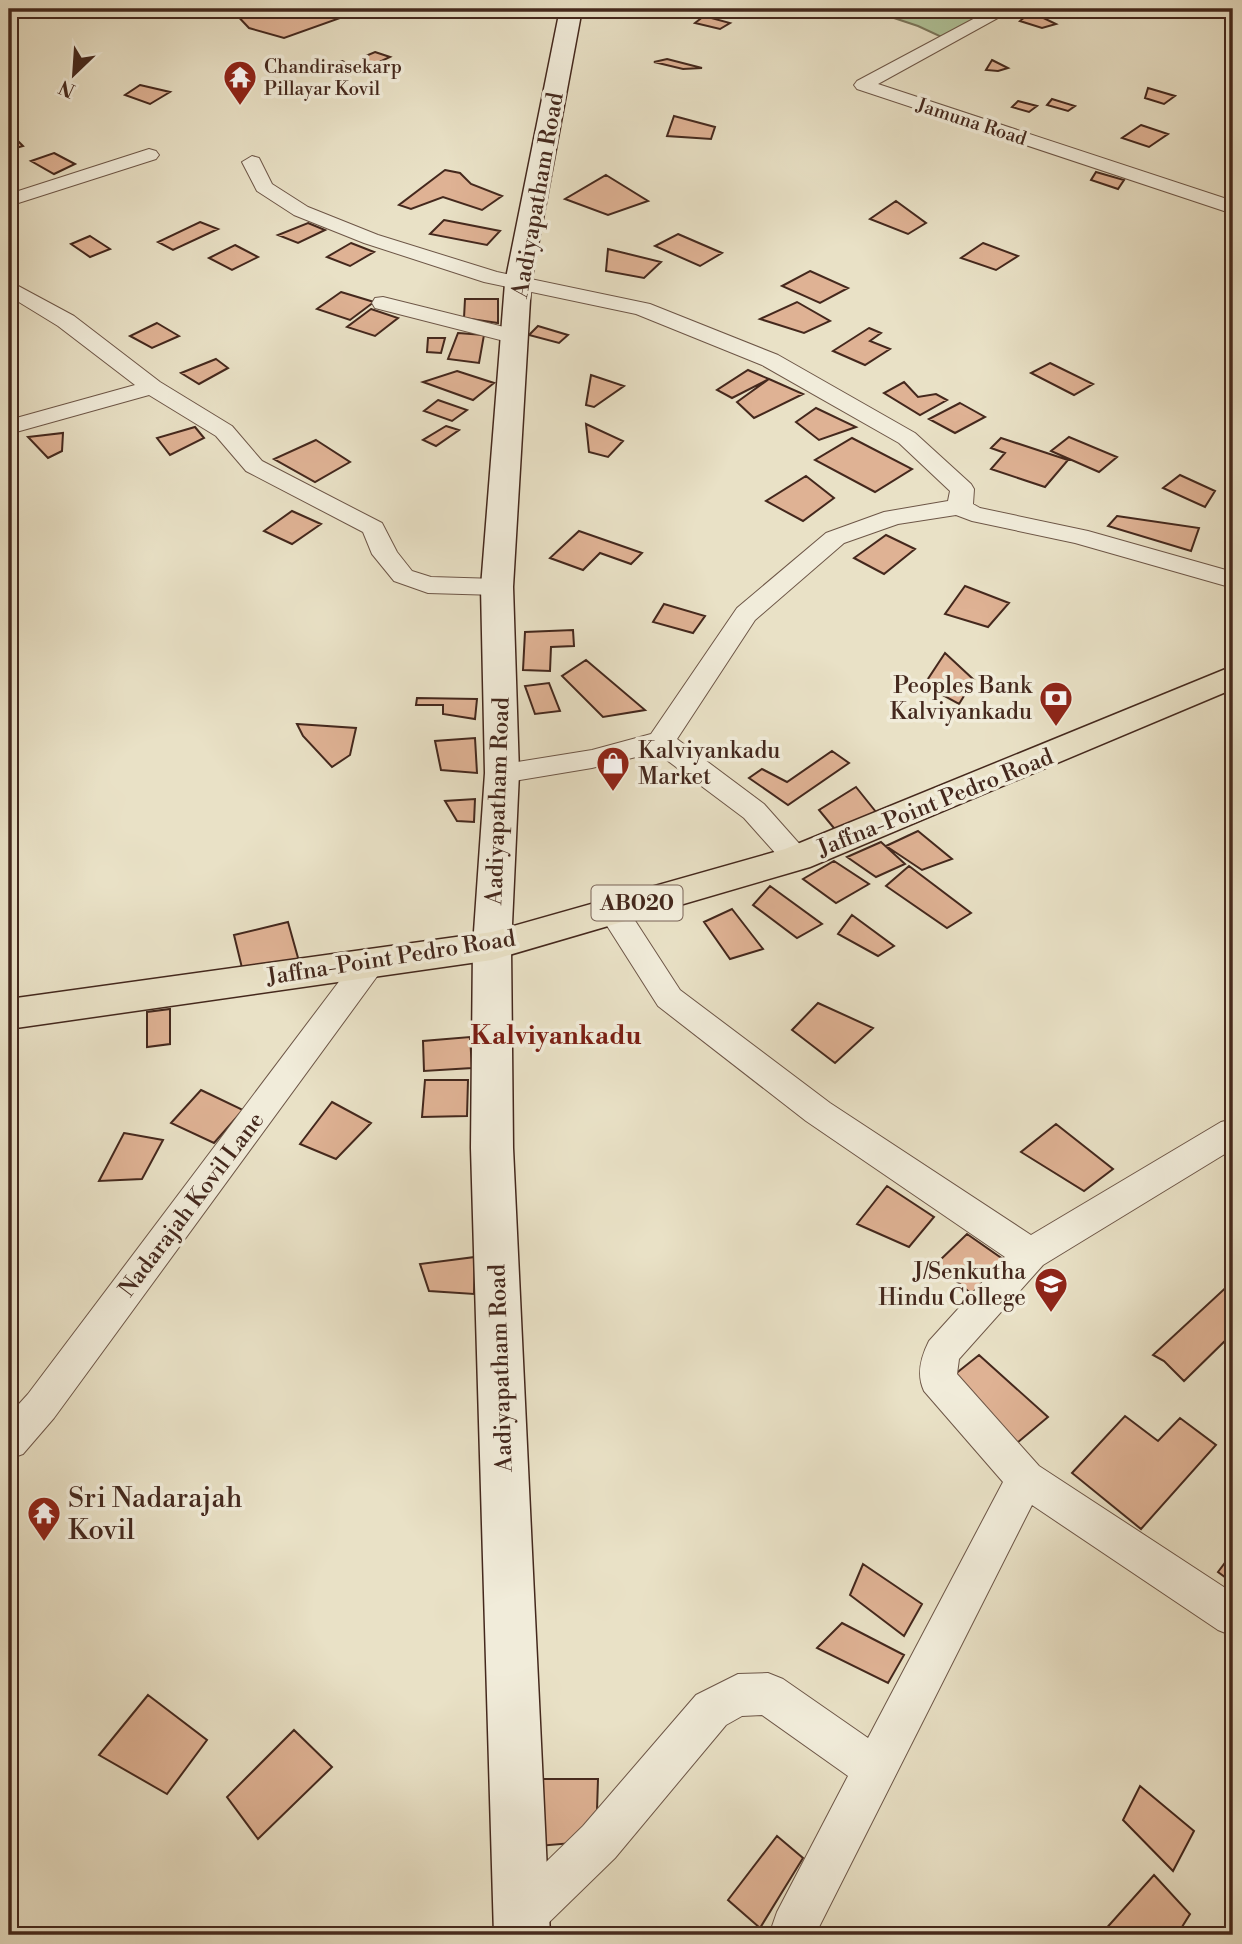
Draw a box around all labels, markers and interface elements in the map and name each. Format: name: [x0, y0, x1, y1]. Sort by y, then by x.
north arrow: [38, 38, 108, 108]
place label: Chandirasekarp Pillayar Kovil: [264, 55, 402, 101]
temple icon: Chandirasekarp Pillayar Kovil: [221, 58, 259, 107]
text: N: [55, 74, 79, 103]
street label: Aadiyapatham Road: [506, 90, 570, 301]
street label: Jamuna Road: [913, 93, 1030, 151]
place label: Peoples Bank Kalviyankadu: [890, 672, 1033, 726]
bank icon: Peoples Bank Kalviyankadu: [1037, 679, 1075, 728]
street label: Aadiyapatham Road: [480, 697, 516, 907]
place label: Kalviyankadu Market: [638, 737, 780, 791]
street label: Jaffna-Point Pedro Road: [813, 743, 1057, 863]
shop icon: Kalviyankadu Market: [594, 744, 632, 793]
road number: AB020: [592, 886, 682, 920]
street label: Jaffna-Point Pedro Road: [264, 924, 518, 992]
district label: Kalviyankadu: [471, 1020, 642, 1052]
street label: Nadarajah Kovil Lane: [113, 1107, 270, 1302]
place label: J/Senkutha Hindu College: [878, 1258, 1026, 1312]
street label: Aadiyapatham Road: [483, 1263, 519, 1473]
school or university icon: J/Senkutha Hindu College: [1032, 1265, 1070, 1314]
place label: Sri Nadarajah Kovil: [68, 1481, 243, 1548]
temple icon: Sri Nadarajah Kovil: [25, 1494, 63, 1543]

